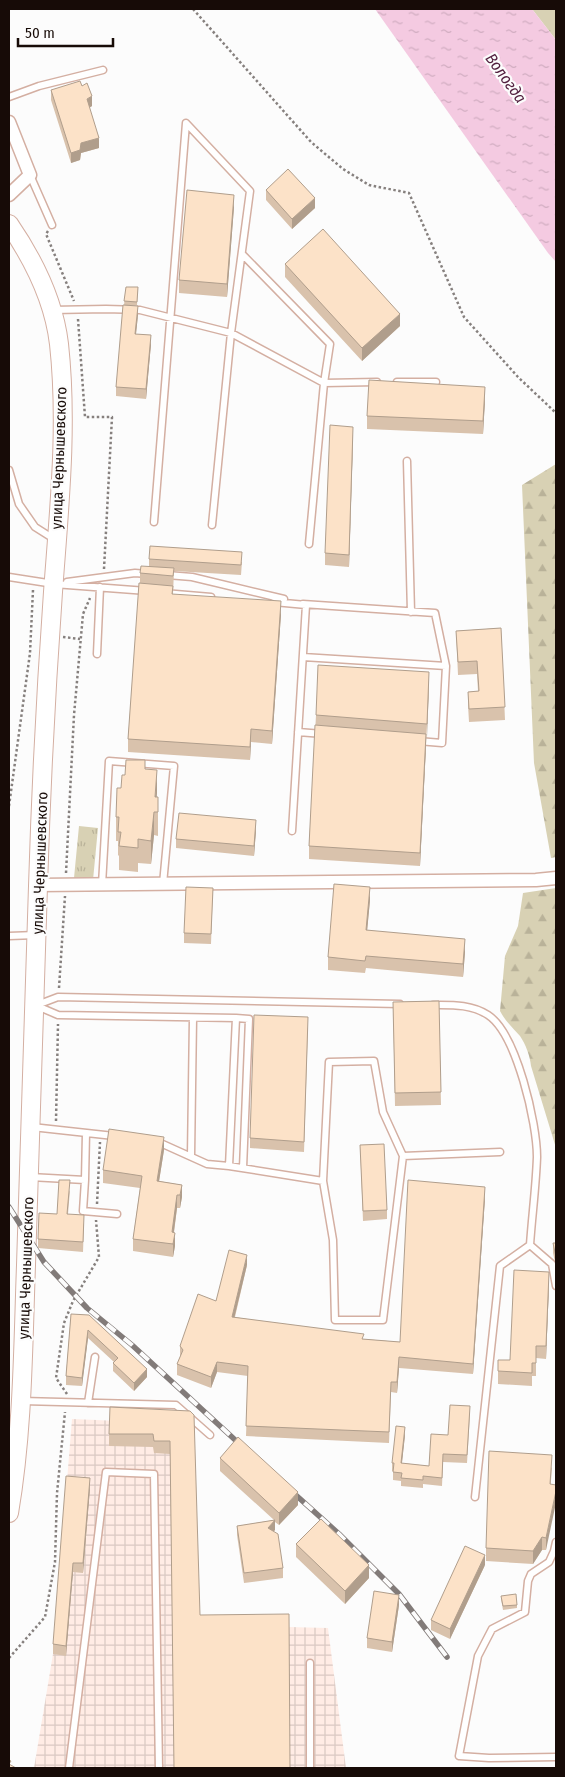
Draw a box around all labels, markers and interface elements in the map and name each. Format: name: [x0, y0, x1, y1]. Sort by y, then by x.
scale bar: [18, 15, 112, 47]
text: 50 m: [25, 24, 55, 42]
water label: Вологда: [482, 49, 530, 107]
street label: улица Чернышевского: [48, 386, 70, 530]
street label: улица Чернышевского: [29, 791, 51, 935]
street label: улица Чернышевского: [15, 1196, 37, 1340]

